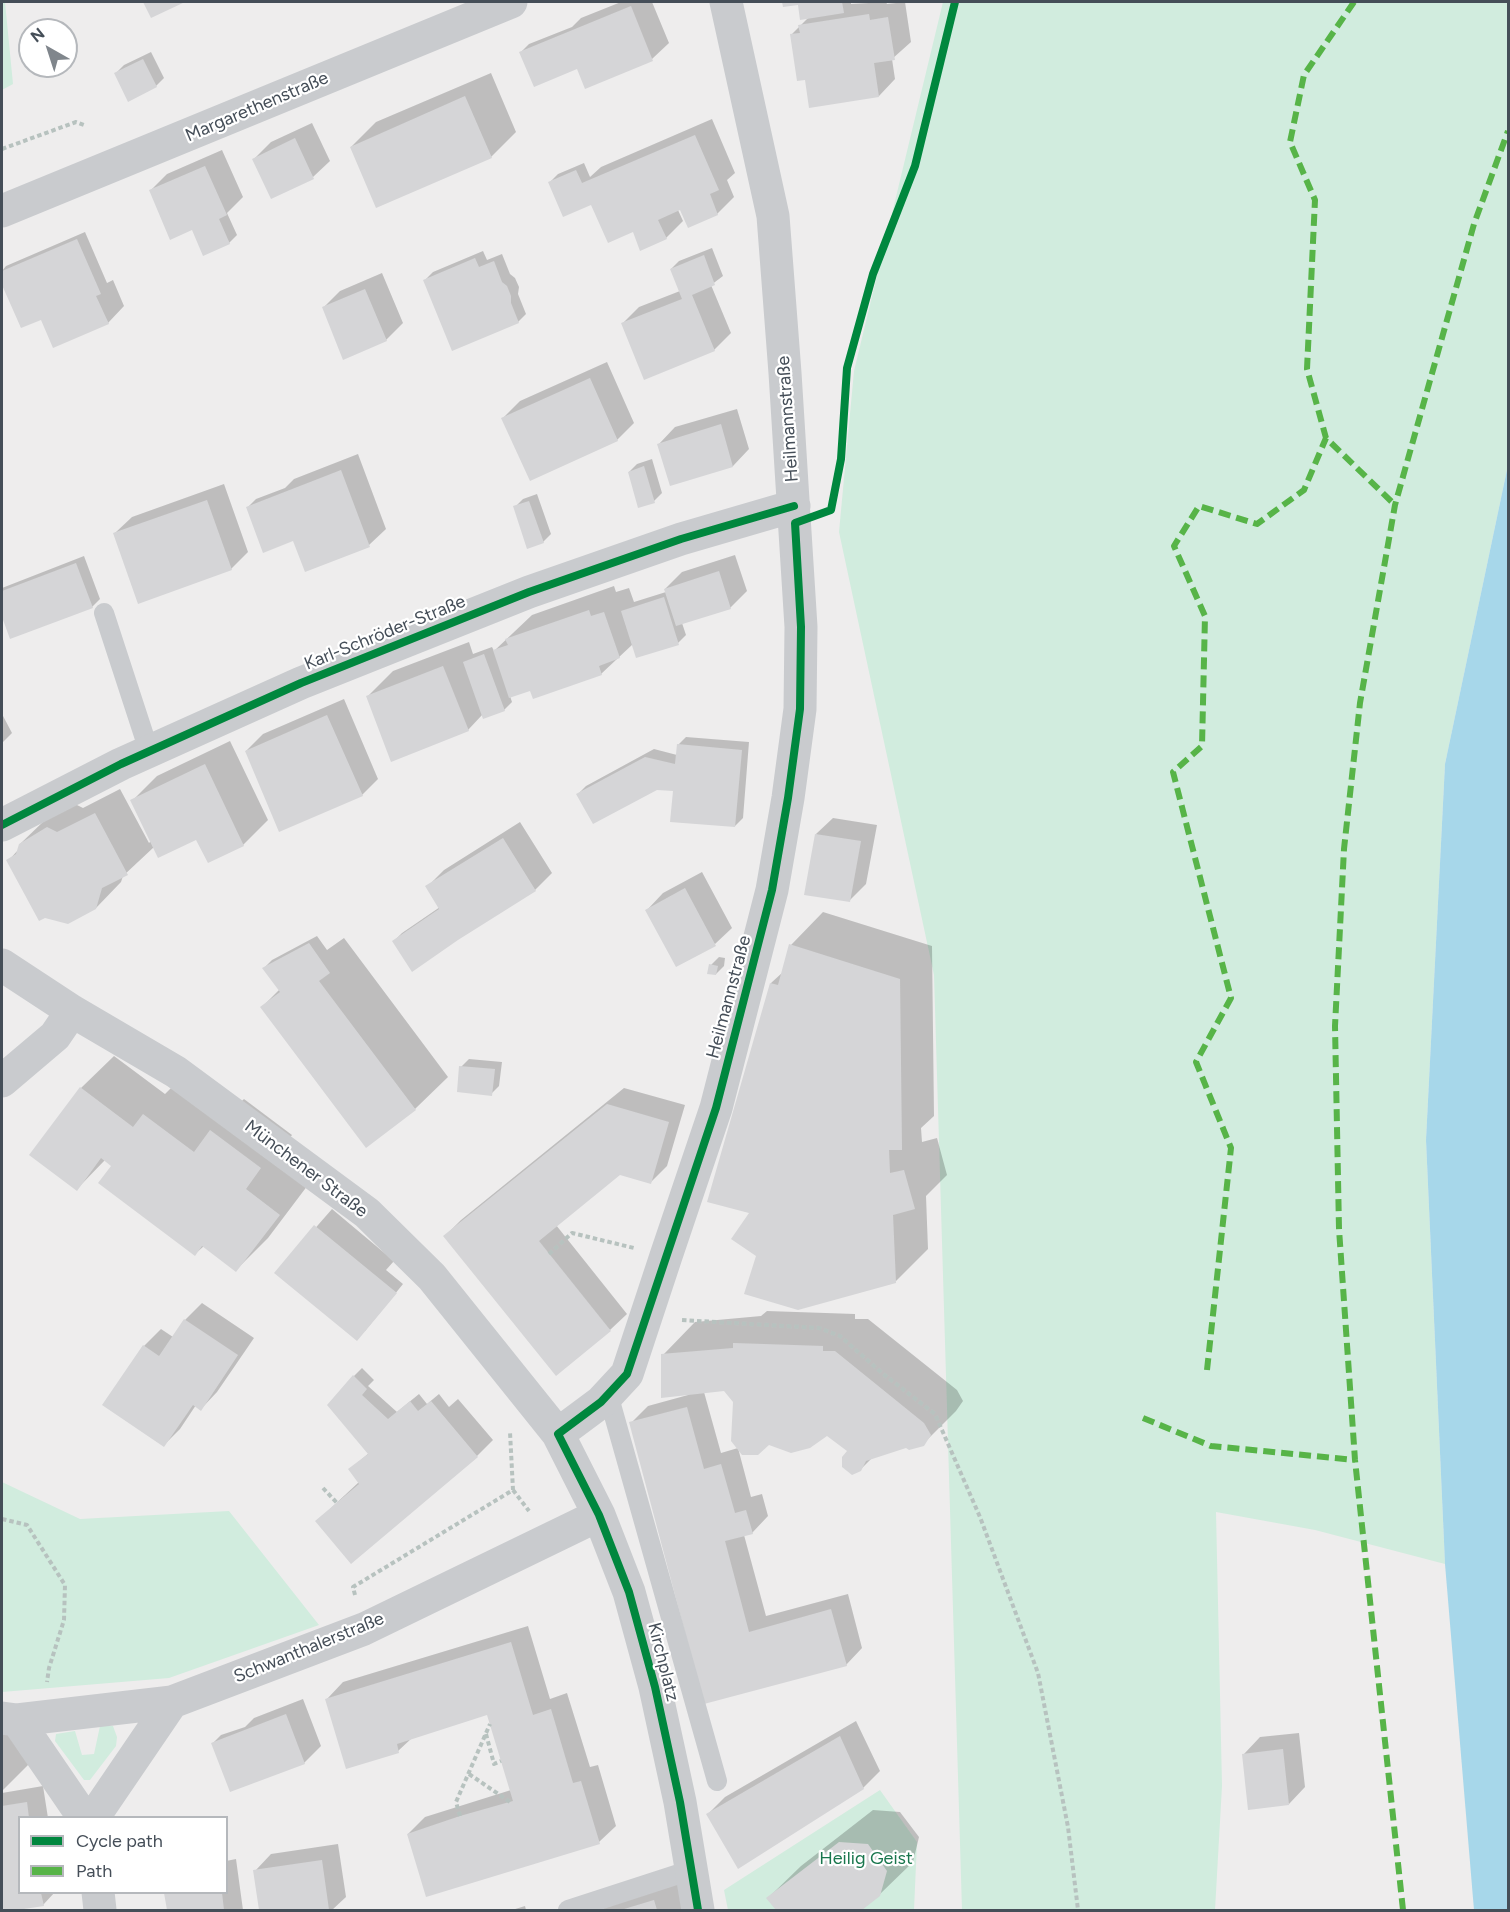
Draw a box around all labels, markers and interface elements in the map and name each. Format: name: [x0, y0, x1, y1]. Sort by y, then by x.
north arrow: [18, 18, 78, 78]
text: N: [27, 24, 48, 46]
street label: Margarethenstraße: [182, 67, 332, 147]
street label: Heilmannstraße: [773, 355, 803, 483]
street label: Karl-Schröder-Straße: [301, 591, 469, 675]
street label: Heilmannstraße: [702, 933, 756, 1061]
street label: Münchener Straße: [240, 1116, 372, 1222]
street label: Schwanthalerstraße: [231, 1608, 387, 1688]
street label: Kirchplatz: [643, 1620, 683, 1704]
legend: [18, 1816, 228, 1894]
text: Cycle path: [76, 1830, 163, 1852]
park label: Heilig Geist: [819, 1848, 913, 1870]
text: Path: [76, 1860, 112, 1882]

